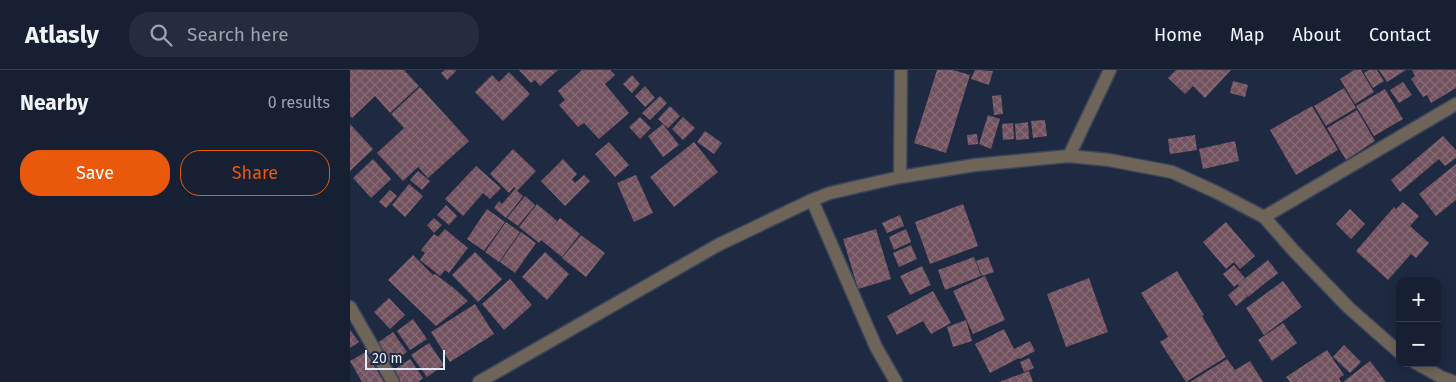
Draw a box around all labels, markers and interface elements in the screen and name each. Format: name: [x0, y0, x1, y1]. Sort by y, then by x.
search box: [129, 12, 479, 57]
text: Atlasly: [25, 21, 99, 49]
icon: search: [147, 21, 175, 49]
text: Search here: [187, 23, 289, 46]
text: Home: [1154, 24, 1202, 46]
text: Map: [1230, 24, 1264, 46]
text: About: [1292, 24, 1341, 46]
text: Contact: [1369, 24, 1431, 46]
text: Nearby: [20, 90, 88, 116]
text: 0 results: [268, 93, 330, 112]
button: Save: [20, 150, 170, 196]
button: Share: [180, 150, 330, 196]
map controls: [1396, 277, 1441, 367]
button: +: [1396, 277, 1441, 322]
button: −: [1396, 322, 1441, 367]
scale bar: [365, 347, 445, 370]
text: 20 m: [372, 350, 402, 367]

